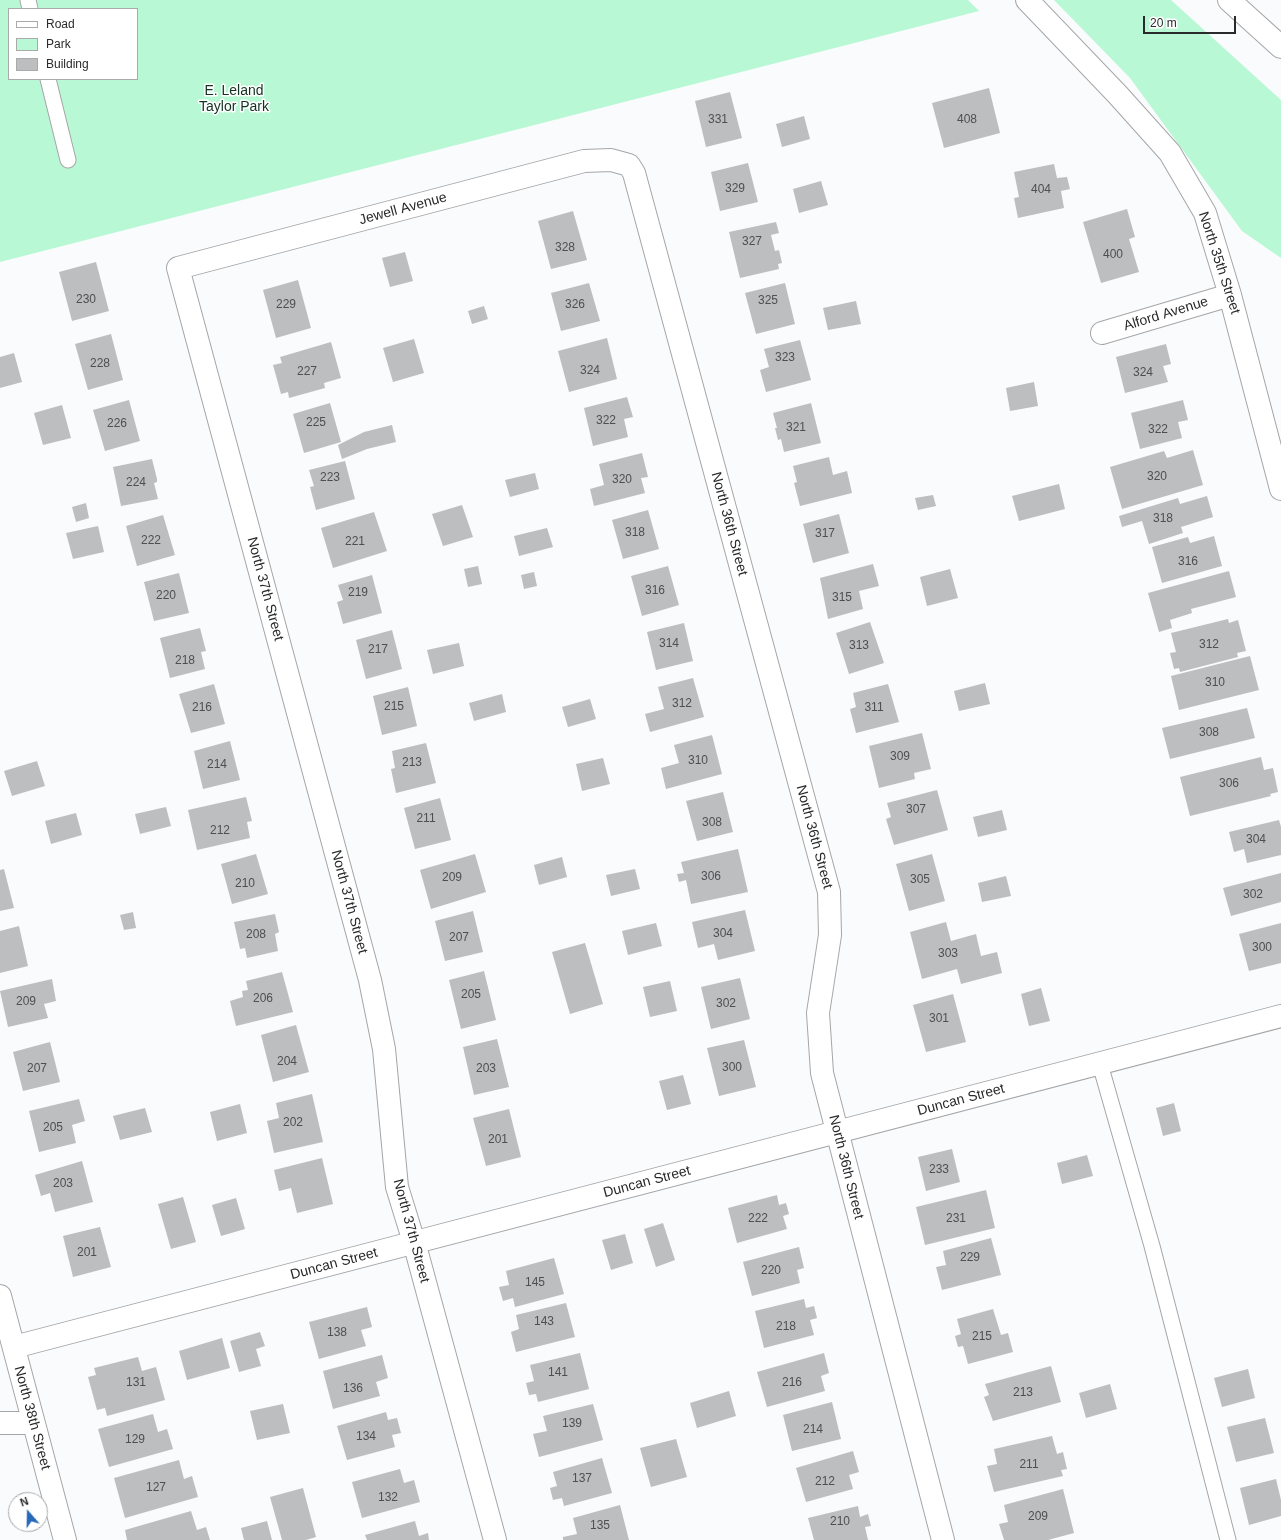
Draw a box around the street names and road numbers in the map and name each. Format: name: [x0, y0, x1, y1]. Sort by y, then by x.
street label: Jewell Avenue: [357, 189, 449, 229]
street label: North 35th Street: [1195, 210, 1243, 316]
street label: Alford Avenue: [1122, 293, 1210, 335]
street label: North 36th Street: [707, 470, 751, 578]
street label: North 37th Street: [243, 535, 287, 643]
street label: North 36th Street: [792, 783, 836, 891]
street label: North 37th Street: [327, 848, 371, 956]
street label: Duncan Street: [916, 1080, 1006, 1120]
street label: North 36th Street: [825, 1113, 867, 1221]
street label: Duncan Street: [602, 1162, 692, 1202]
street label: North 37th Street: [389, 1177, 433, 1285]
street label: Duncan Street: [289, 1244, 379, 1284]
street label: North 38th Street: [10, 1364, 54, 1472]

